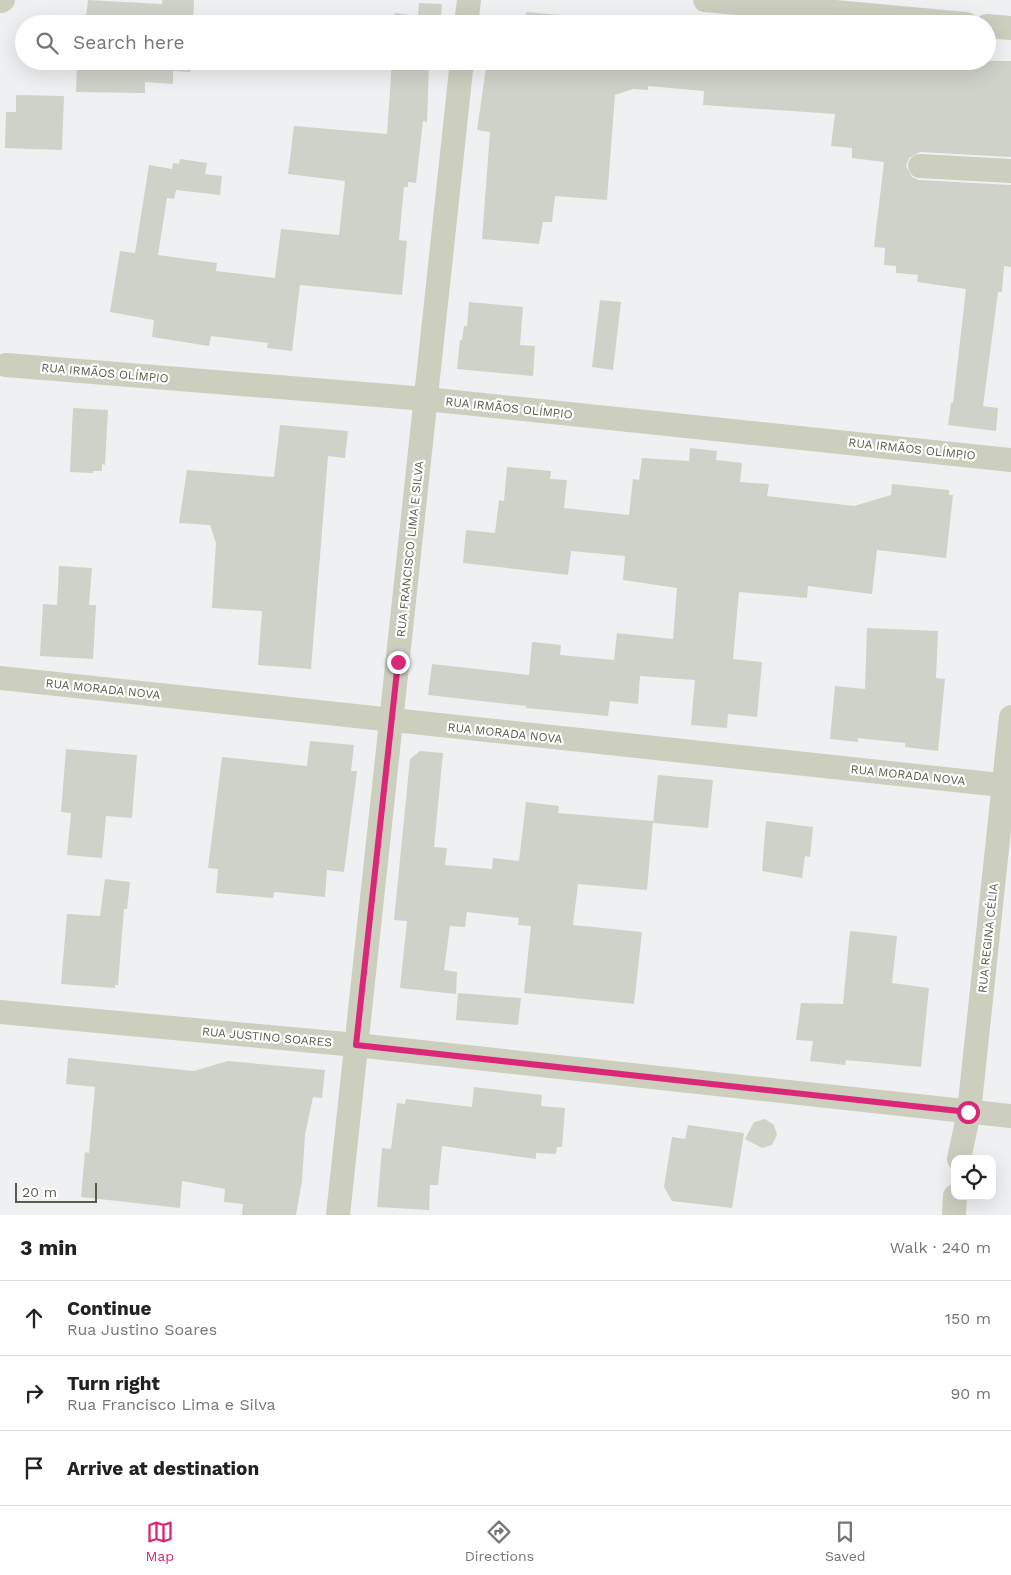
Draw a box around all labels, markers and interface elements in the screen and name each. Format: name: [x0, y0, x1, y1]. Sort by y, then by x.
search box: [15, 15, 996, 70]
icon: search: [33, 29, 61, 57]
text: Search here: [73, 31, 184, 54]
street label: RUA IRMÃOS OLÍMPIO: [41, 360, 169, 386]
street label: RUA IRMÃOS OLÍMPIO: [445, 394, 573, 422]
street label: RUA IRMÃOS OLÍMPIO: [848, 435, 976, 463]
street label: RUA FRANCISCO LIMA E SILVA: [394, 460, 426, 638]
route end: [387, 651, 410, 674]
street label: RUA MORADA NOVA: [45, 676, 161, 702]
street label: RUA MORADA NOVA: [447, 720, 563, 746]
street label: RUA MORADA NOVA: [850, 762, 966, 788]
street label: RUA REGINA CÉLIA: [975, 882, 1001, 994]
street label: RUA JUSTINO SOARES: [201, 1024, 333, 1050]
route start: [957, 1101, 980, 1124]
map controls: [951, 1155, 996, 1200]
button: locate: [951, 1155, 996, 1200]
scale bar: [15, 1180, 98, 1203]
text: 20 m: [22, 1184, 57, 1200]
text: 3 min: [20, 1235, 77, 1260]
text: Walk · 240 m: [890, 1238, 991, 1257]
text: Continue: [67, 1297, 151, 1320]
icon: ahead: [20, 1304, 48, 1332]
text: 150 m: [945, 1309, 991, 1328]
text: Rua Justino Soares: [67, 1320, 217, 1339]
text: Turn right: [67, 1372, 160, 1395]
icon: right: [20, 1379, 48, 1407]
text: 90 m: [950, 1384, 991, 1403]
text: Rua Francisco Lima e Silva: [67, 1395, 276, 1414]
icon: arrive: [20, 1454, 48, 1482]
text: Arrive at destination: [67, 1457, 259, 1480]
tab: Map: [145, 1518, 174, 1564]
tab: Directions: [465, 1518, 534, 1564]
tab: Saved: [825, 1518, 866, 1564]

